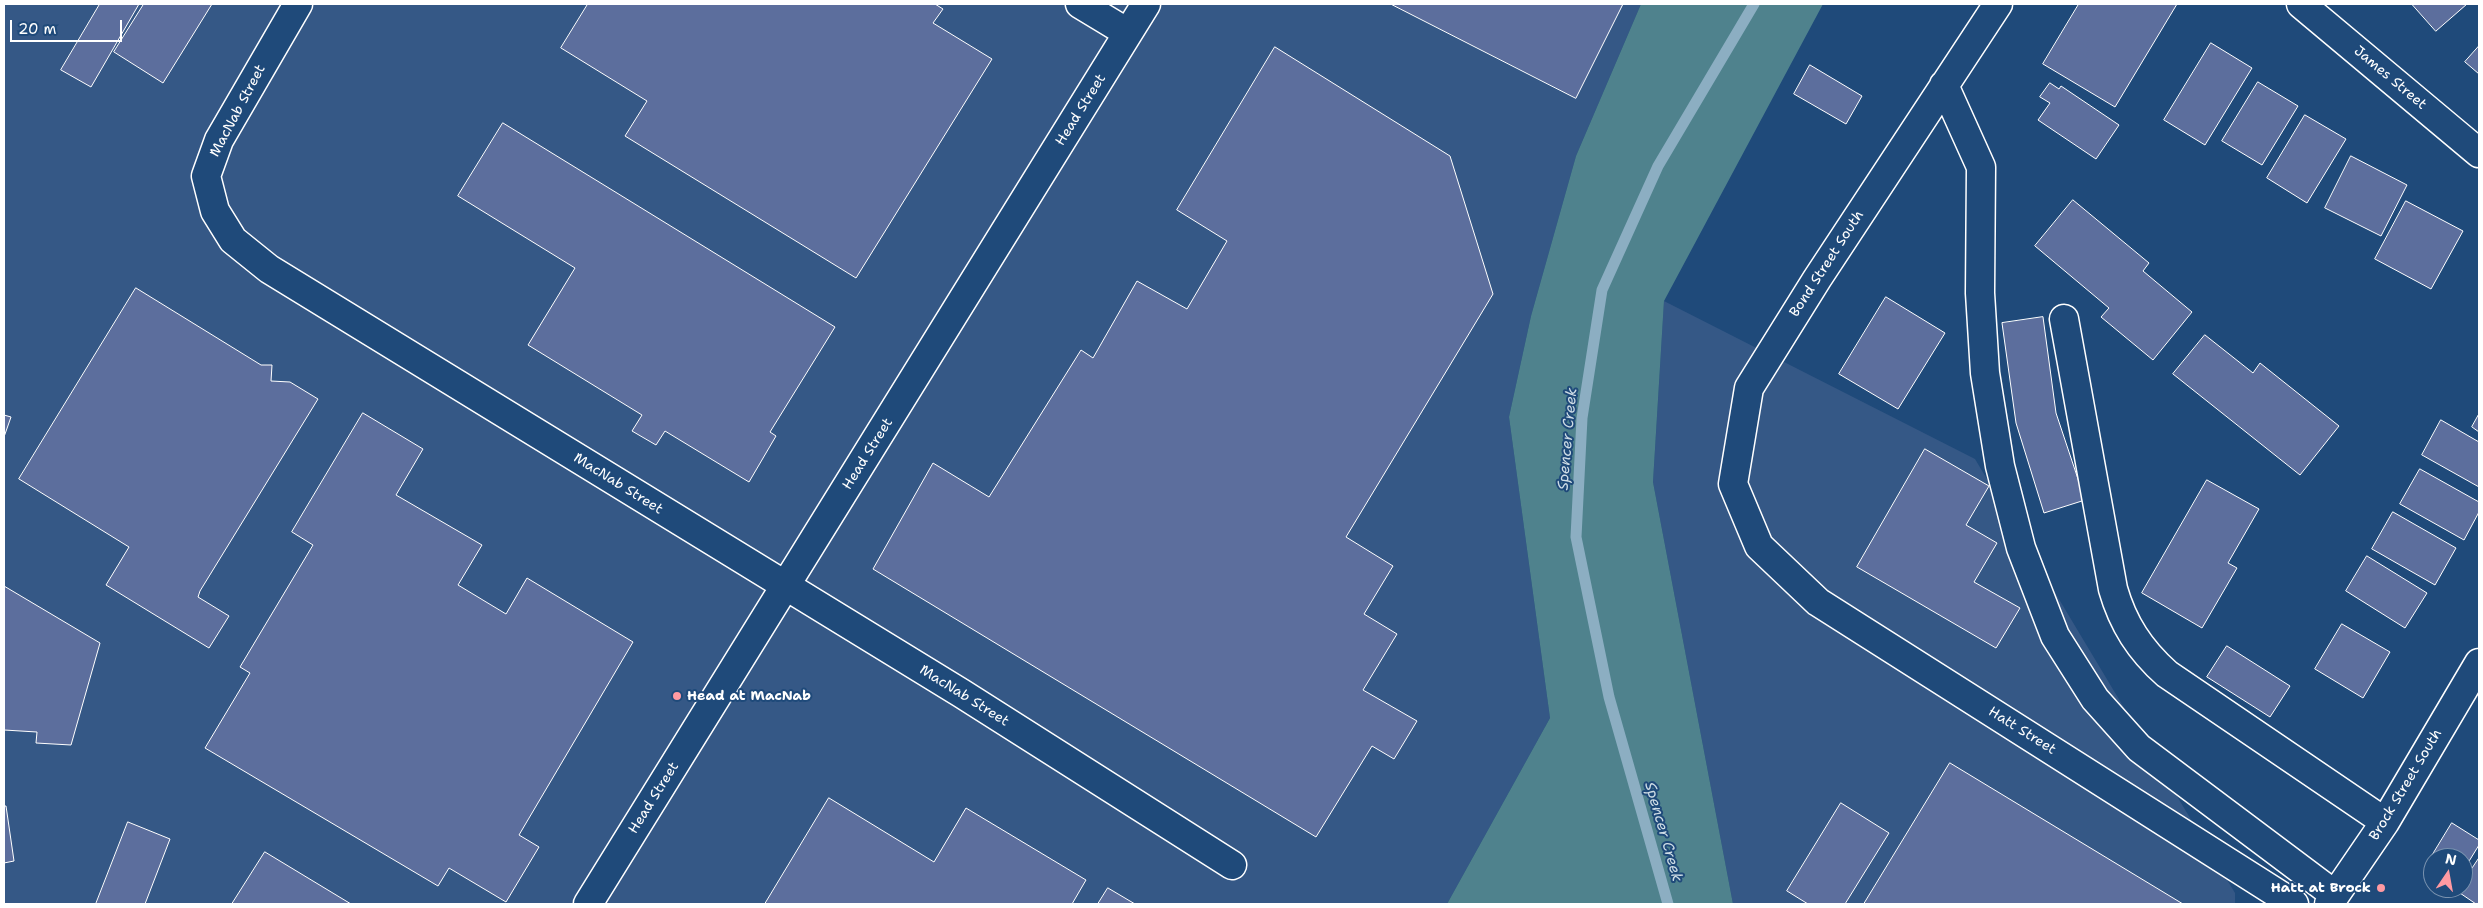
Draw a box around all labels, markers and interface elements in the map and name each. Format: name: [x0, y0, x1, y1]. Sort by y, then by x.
scale bar: [12, 10, 125, 42]
text: 20 m: [18, 19, 57, 39]
street label: James Street: [2350, 43, 2430, 113]
street label: MacNab Street: [207, 62, 269, 160]
street label: Head Street: [1052, 71, 1110, 149]
street label: Bond Street South: [1786, 208, 1868, 320]
water label: Spencer Creek: [1555, 387, 1581, 491]
street label: Head Street: [839, 415, 897, 493]
street label: MacNab Street: [570, 450, 666, 518]
street label: MacNab Street: [916, 662, 1012, 730]
place label: Head at MacNab: [687, 688, 811, 704]
marker: Head at MacNab: [671, 690, 683, 702]
street label: Hatt Street: [1985, 704, 2059, 758]
street label: Brock Street South: [2366, 726, 2446, 844]
street label: Head Street: [625, 759, 683, 837]
water label: Spencer Creek: [1640, 780, 1686, 884]
north arrow: [2423, 848, 2473, 898]
text: N: [2444, 849, 2458, 869]
place label: Hatt at Brock: [2271, 880, 2371, 896]
marker: Hatt at Brock: [2375, 882, 2387, 894]

